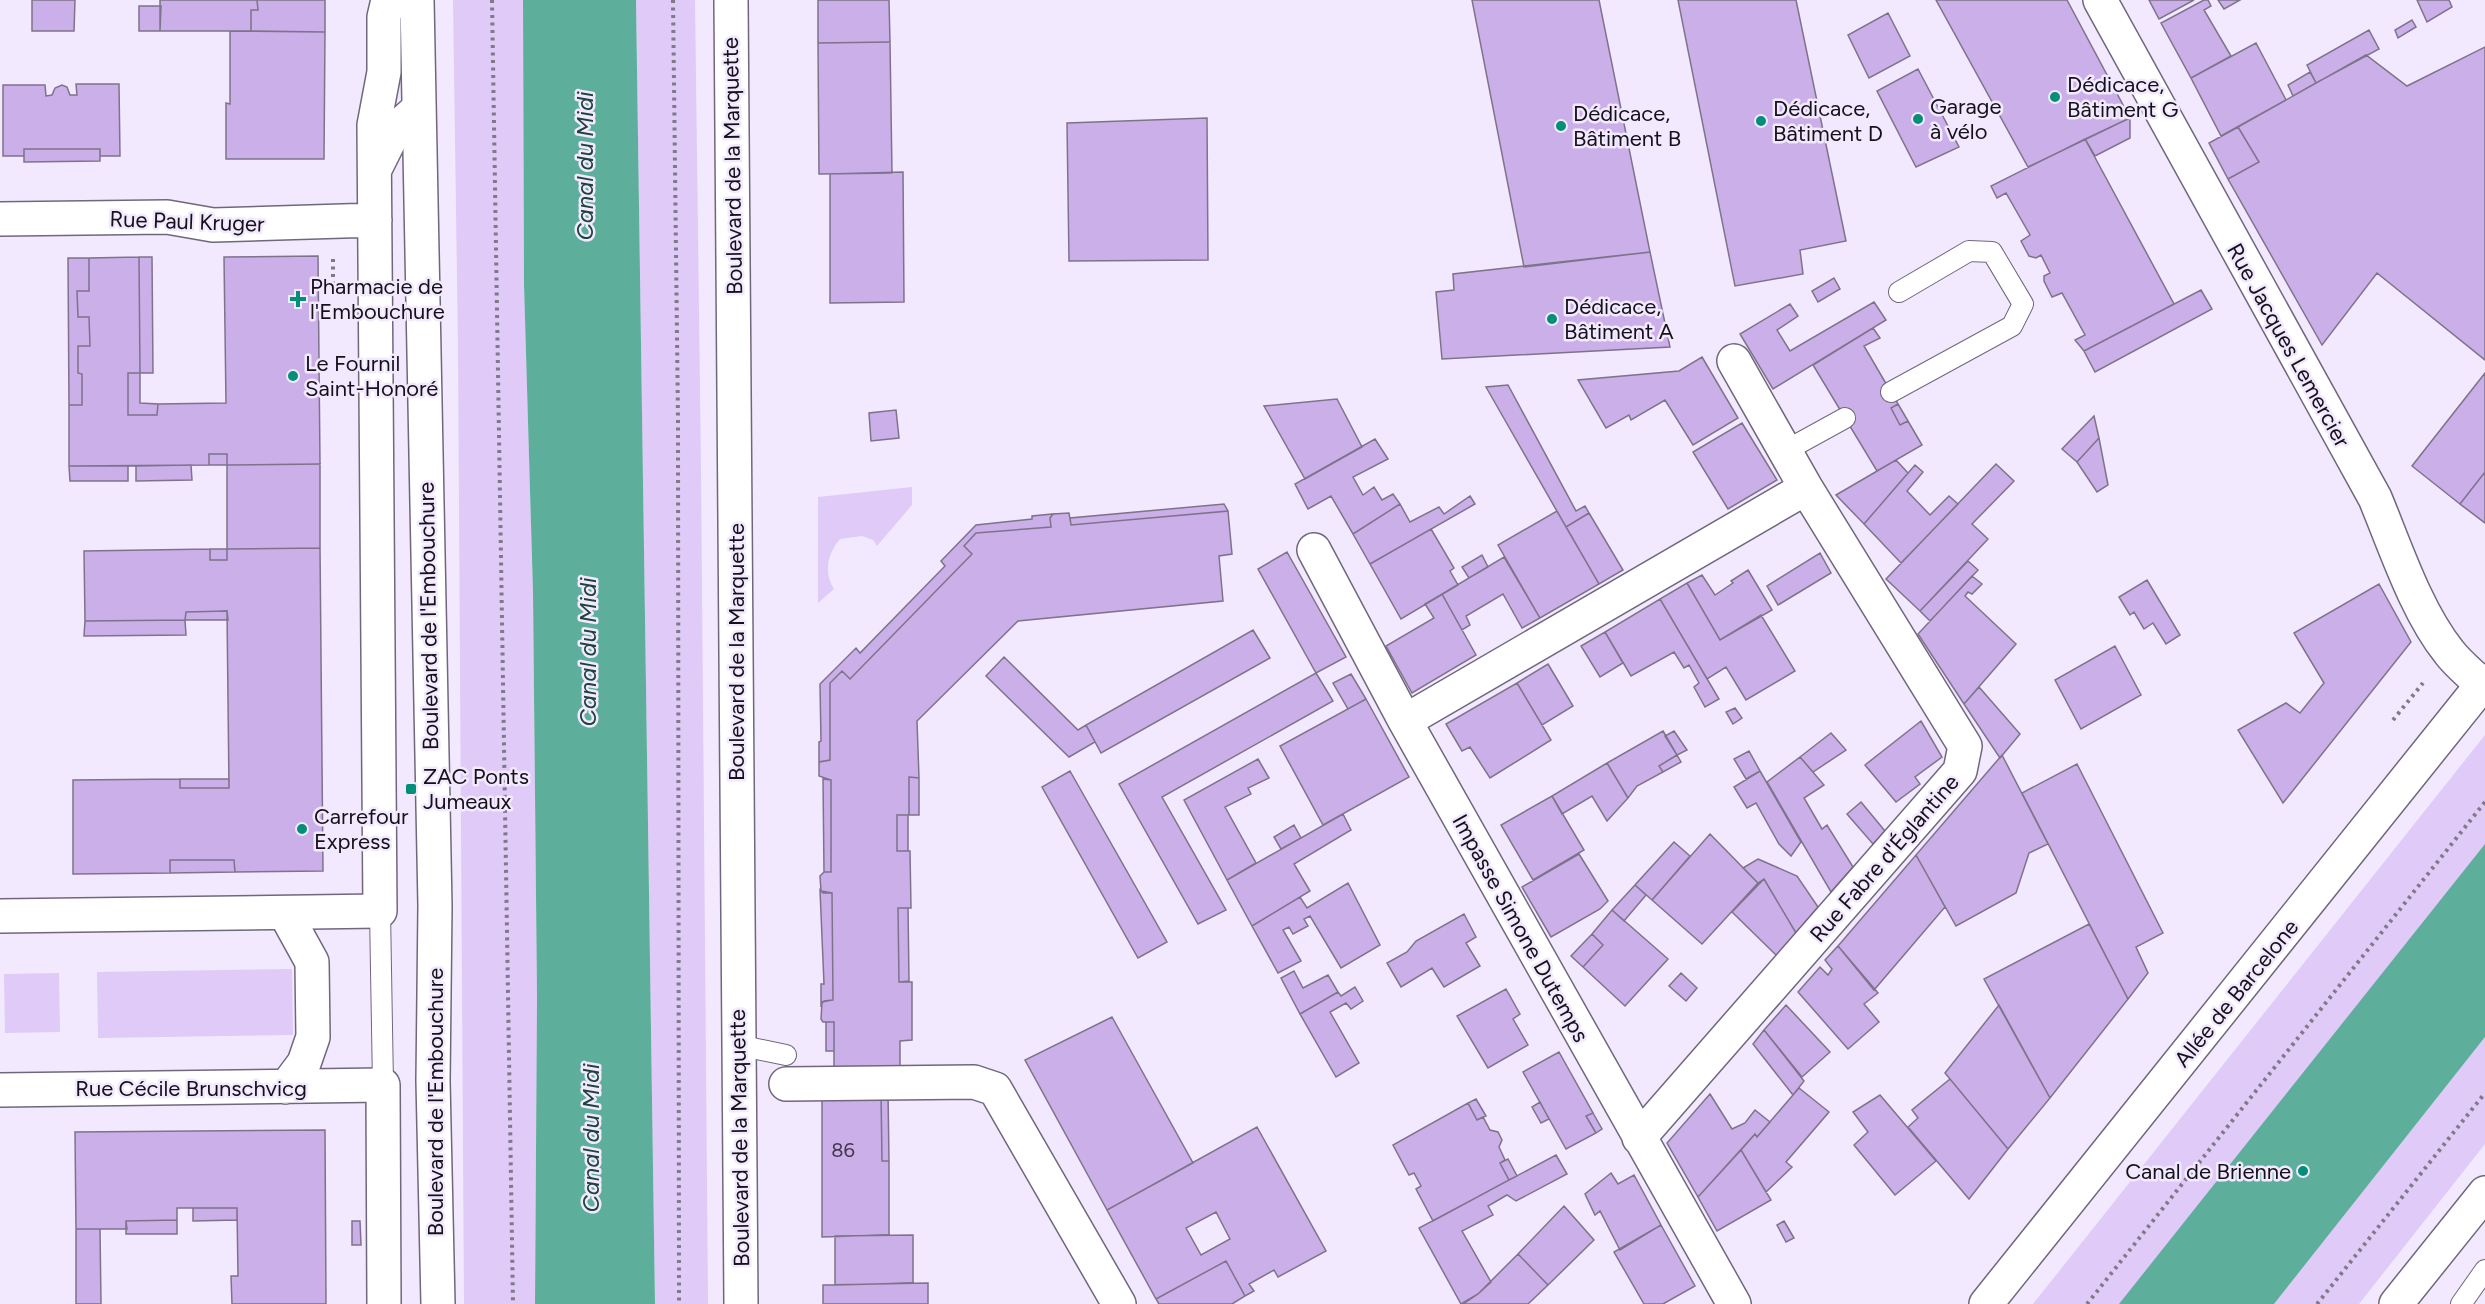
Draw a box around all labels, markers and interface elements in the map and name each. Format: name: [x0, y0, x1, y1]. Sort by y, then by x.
street label: Boulevard de la Marquette: [717, 37, 748, 295]
place label: Dédicace, Bâtiment G: [2067, 71, 2179, 123]
marker: Dédicace, Bâtiment G: [2048, 90, 2062, 104]
water label: Canal du Midi: [570, 91, 599, 241]
place label: Garage à vélo: [1930, 93, 2002, 145]
place label: Dédicace, Bâtiment D: [1773, 95, 1883, 147]
place label: Dédicace, Bâtiment B: [1573, 100, 1681, 152]
marker: Garage à vélo: [1911, 112, 1925, 126]
marker: Dédicace, Bâtiment D: [1754, 114, 1768, 128]
marker: Dédicace, Bâtiment B: [1554, 119, 1568, 133]
street label: Rue Paul Kruger: [109, 205, 266, 238]
street label: Rue Jacques Lemercier: [2221, 239, 2356, 452]
place label: Pharmacie de l'Embouchure: [310, 273, 445, 325]
marker: Pharmacie de l'Embouchure: [291, 292, 305, 306]
place label: Dédicace, Bâtiment A: [1564, 293, 1674, 345]
marker: Dédicace, Bâtiment A: [1545, 312, 1559, 326]
place label: Le Fournil Saint-Honoré: [305, 350, 438, 402]
marker: Le Fournil Saint-Honoré: [286, 369, 300, 383]
street label: Boulevard de l'Embouchure: [413, 482, 444, 750]
street label: Boulevard de la Marquette: [723, 523, 750, 781]
water label: Canal du Midi: [573, 577, 602, 727]
place label: ZAC Ponts Jumeaux: [423, 763, 529, 815]
street label: Rue Fabre d'Églantine: [1804, 769, 1965, 948]
marker: ZAC Ponts Jumeaux: [404, 782, 418, 796]
place label: Carrefour Express: [314, 803, 409, 855]
street label: Impasse Simone Dutemps: [1447, 810, 1595, 1047]
marker: Carrefour Express: [295, 822, 309, 836]
street label: Allée de Barcelone: [2169, 914, 2304, 1073]
street label: Boulevard de l'Embouchure: [422, 968, 449, 1236]
street label: Boulevard de la Marquette: [724, 1009, 755, 1267]
water label: Canal du Midi: [576, 1063, 605, 1213]
street label: Rue Cécile Brunschvicg: [75, 1075, 307, 1102]
house number: 86: [831, 1138, 855, 1162]
place label: Canal de Brienne: [2125, 1158, 2291, 1185]
marker: Canal de Brienne: [2296, 1164, 2310, 1178]

